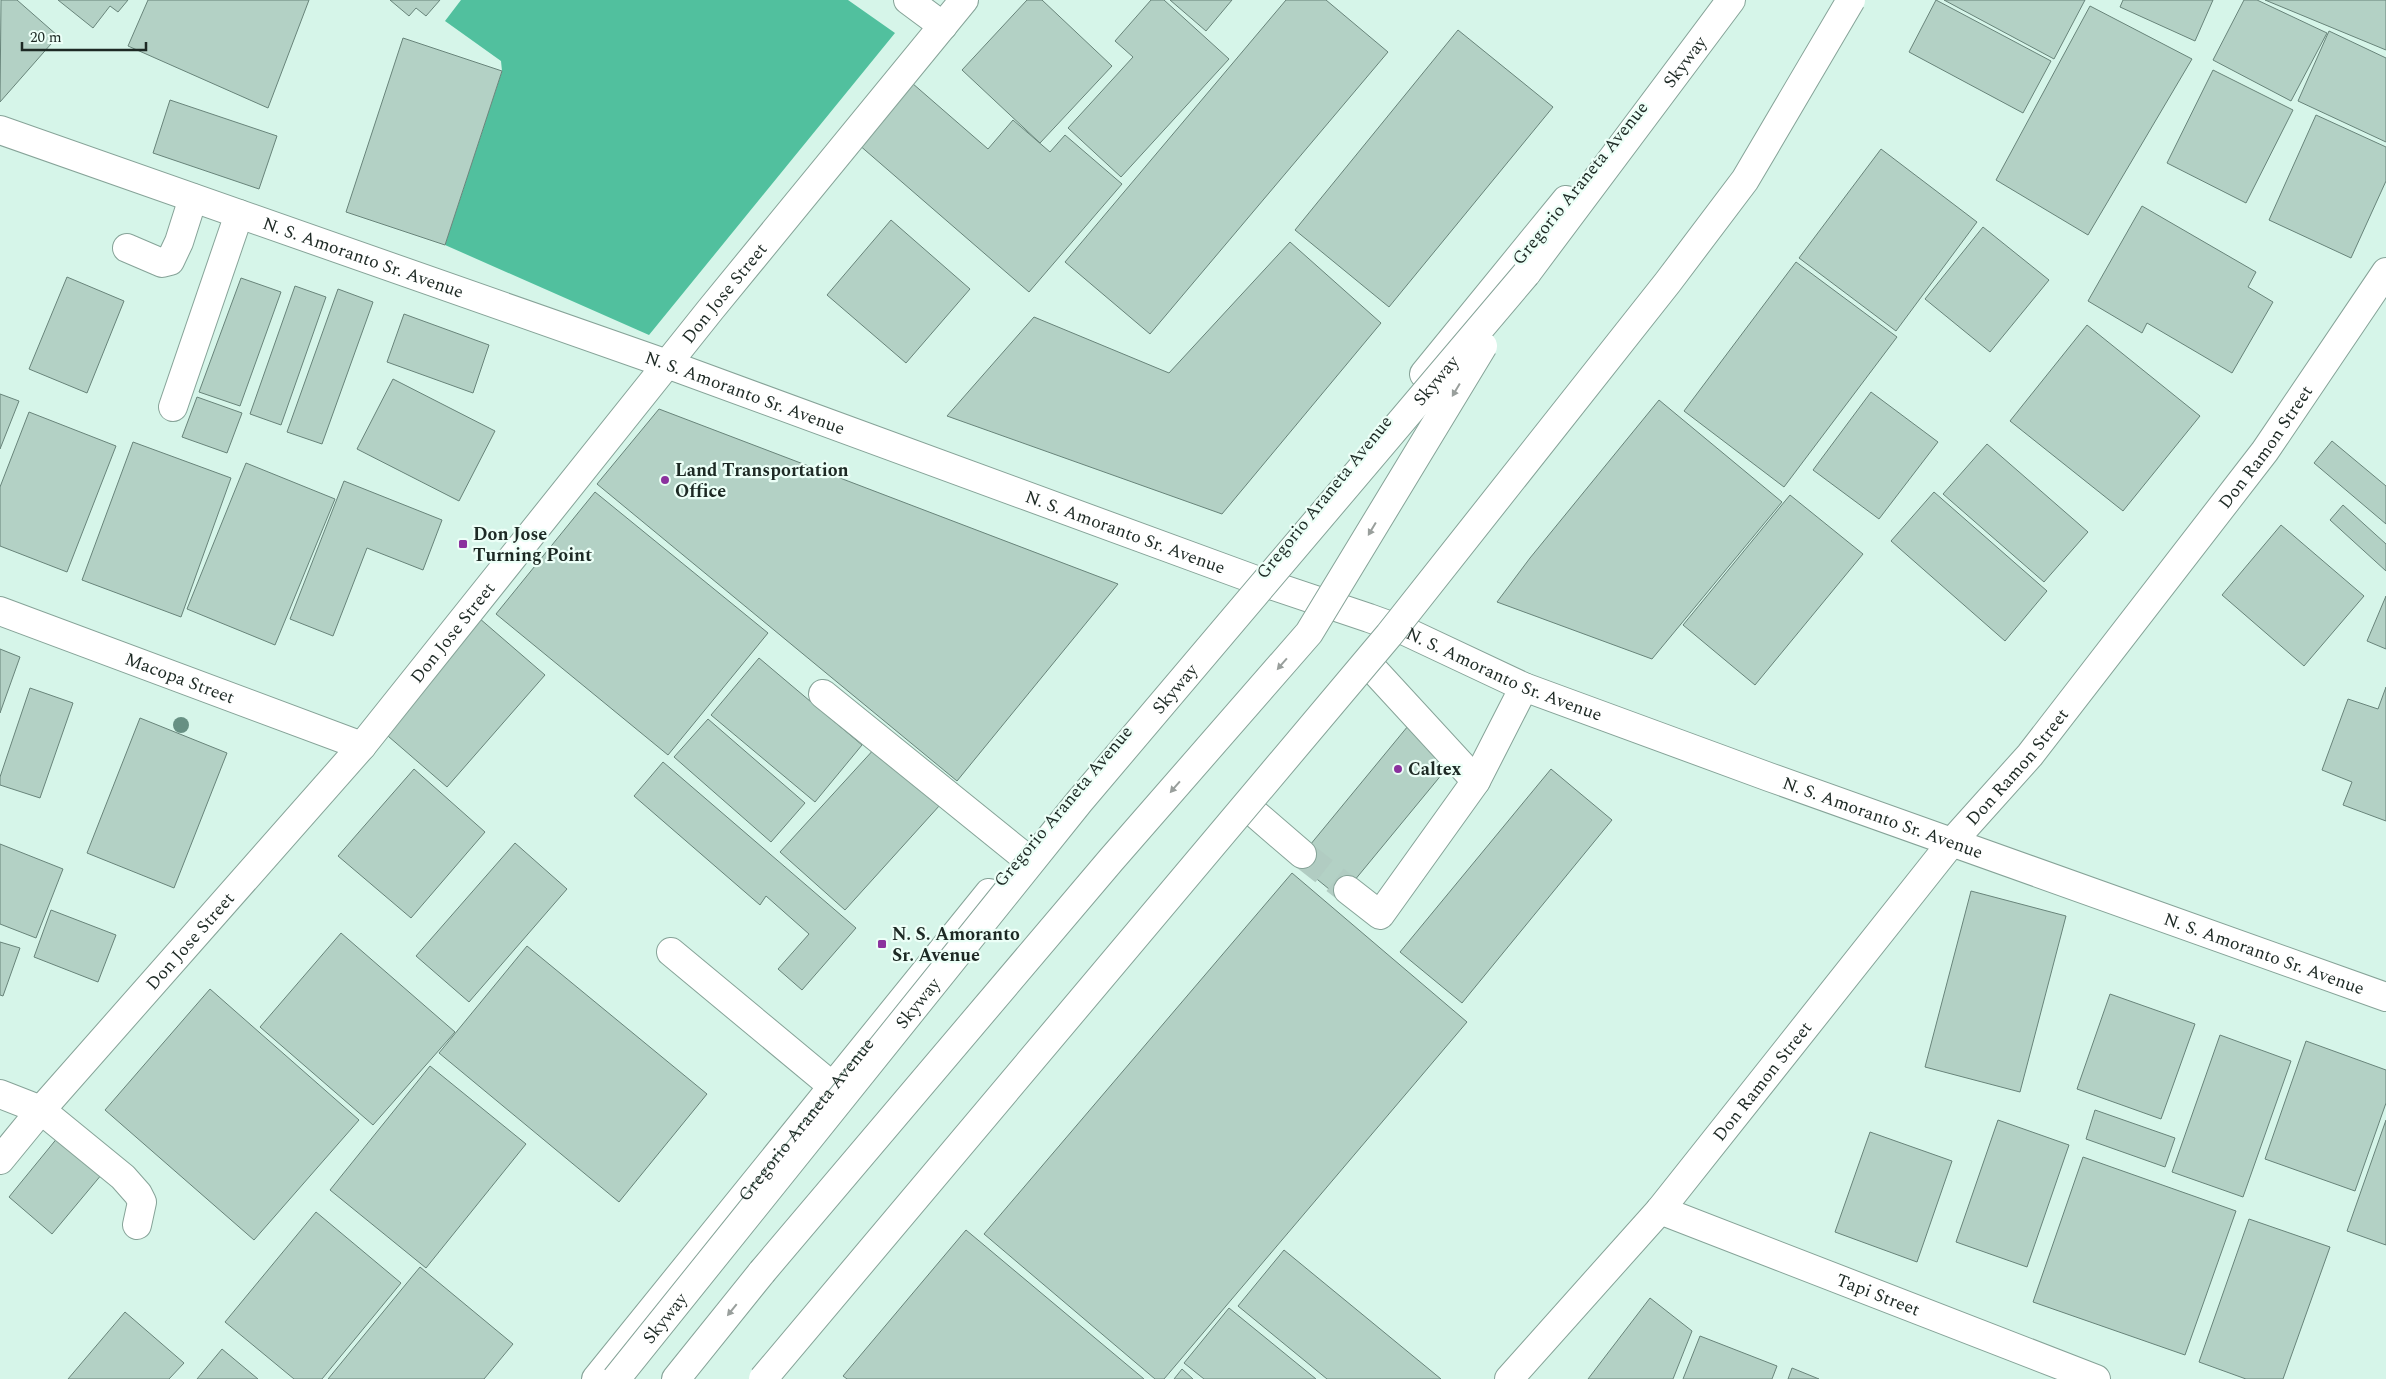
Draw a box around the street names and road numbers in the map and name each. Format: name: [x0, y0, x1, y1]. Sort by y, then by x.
street label: Skyway: [1657, 29, 1715, 94]
street label: Gregorio Araneta Avenue: [1506, 96, 1655, 271]
street label: N. S. Amoranto Sr. Avenue: [259, 210, 467, 306]
street label: Don Jose Street: [675, 237, 774, 350]
street label: N. S. Amoranto Sr. Avenue: [641, 344, 849, 442]
street label: Skyway: [1407, 349, 1466, 412]
street label: Don Ramon Street: [2212, 380, 2320, 515]
street label: Gregorio Araneta Avenue: [1250, 410, 1399, 585]
street label: N. S. Amoranto Sr. Avenue: [1021, 483, 1229, 582]
street label: Don Jose Street: [404, 576, 502, 690]
street label: N. S. Amoranto Sr. Avenue: [1401, 620, 1606, 729]
street label: Macopa Street: [121, 646, 238, 711]
street label: Skyway: [1146, 657, 1205, 721]
street label: Don Ramon Street: [1960, 703, 2075, 832]
street label: Gregorio Araneta Avenue: [987, 720, 1139, 893]
street label: N. S. Amoranto Sr. Avenue: [1778, 770, 1987, 866]
street label: Don Jose Street: [139, 886, 241, 997]
street label: N. S. Amoranto Sr. Avenue: [2160, 906, 2368, 1002]
street label: Skyway: [889, 971, 948, 1035]
street label: Don Ramon Street: [1706, 1016, 1819, 1148]
street label: Gregorio Araneta Avenue: [732, 1032, 881, 1207]
street label: Tapi Street: [1832, 1267, 1924, 1324]
street label: Skyway: [636, 1286, 695, 1350]

